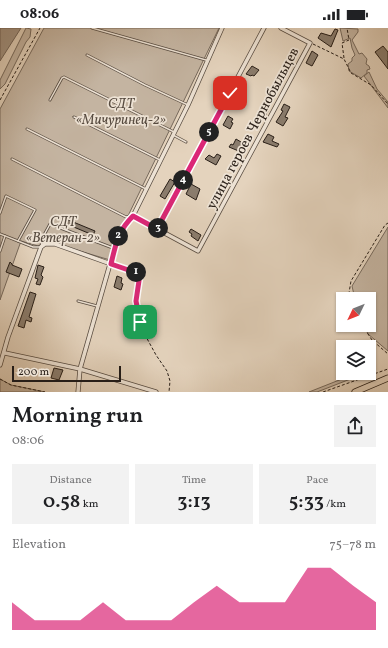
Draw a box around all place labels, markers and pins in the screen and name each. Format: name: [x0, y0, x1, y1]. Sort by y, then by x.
pin: [213, 76, 247, 110]
pin: 5: [199, 122, 219, 142]
pin: 4: [173, 170, 193, 190]
pin: 3: [148, 218, 168, 238]
pin: 2: [108, 226, 128, 246]
pin: 1: [126, 262, 146, 282]
pin: [123, 305, 157, 339]

